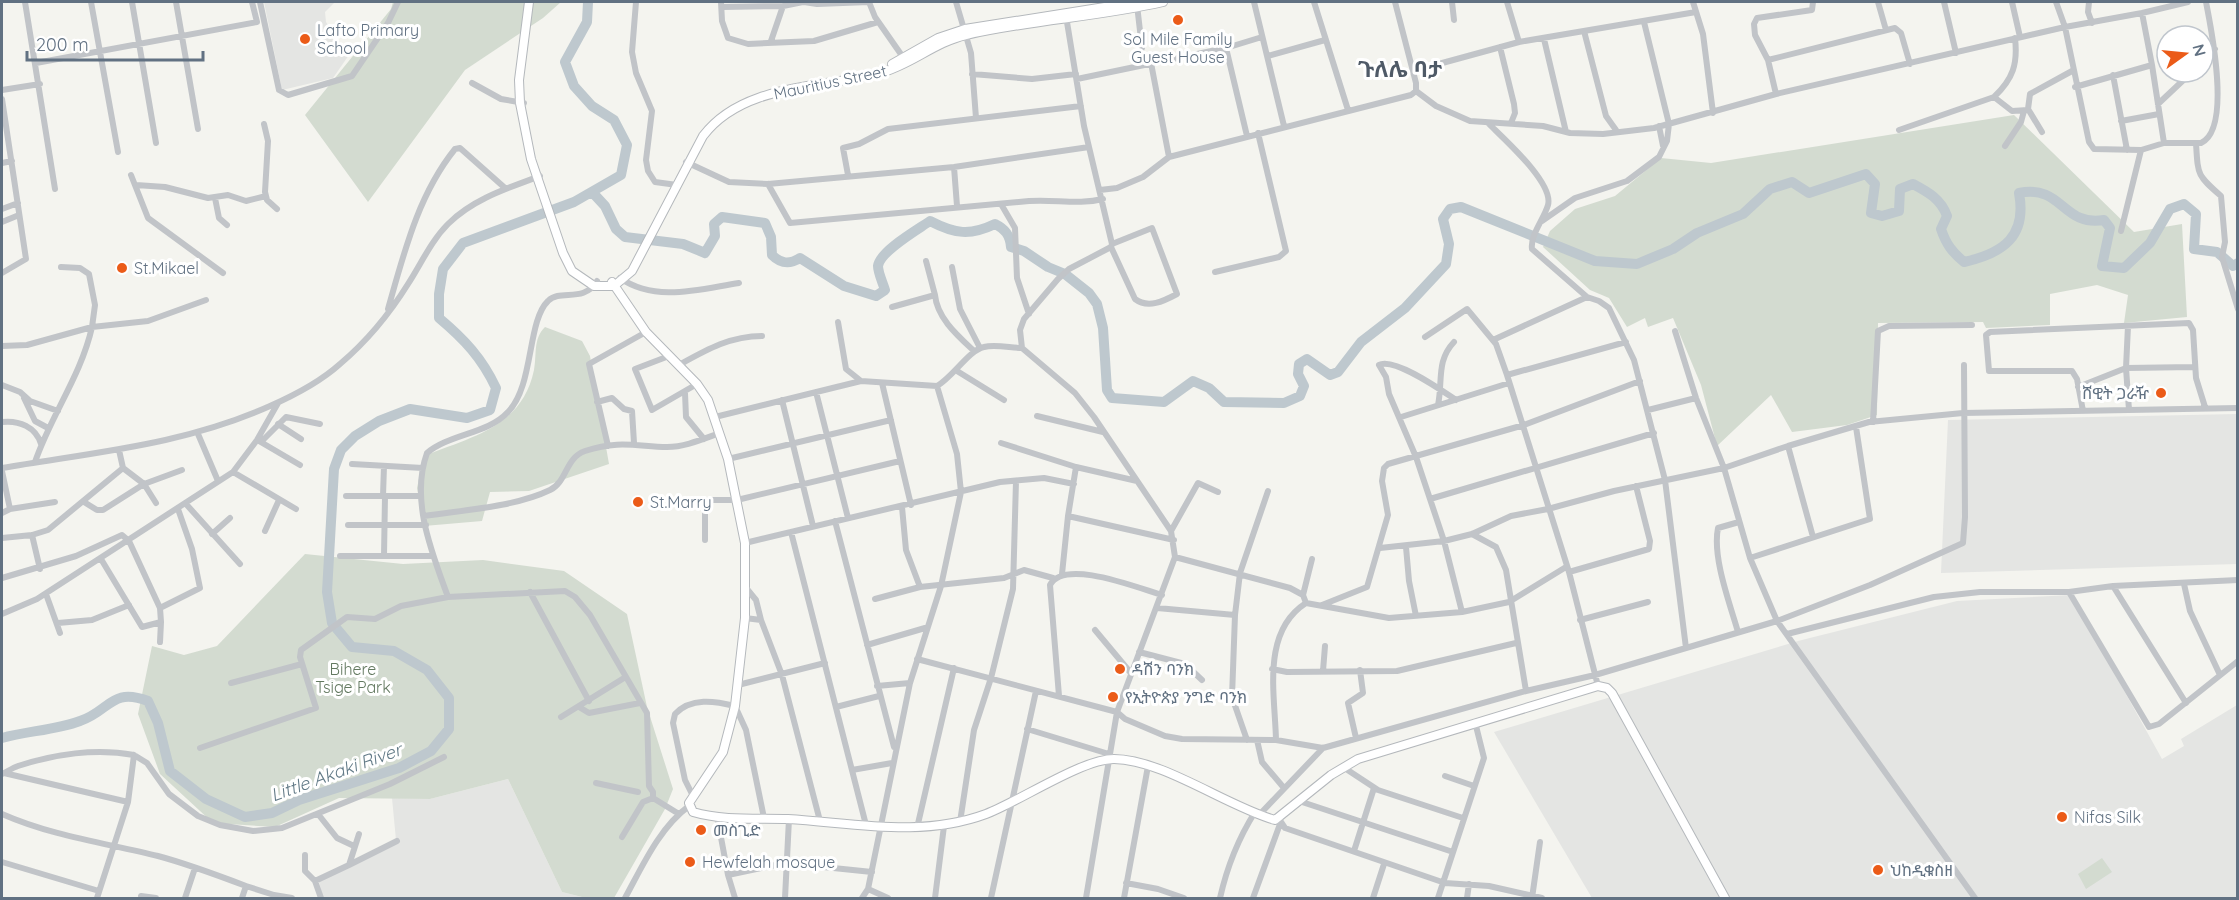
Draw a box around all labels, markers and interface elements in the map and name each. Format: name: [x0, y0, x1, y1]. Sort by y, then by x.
marker: Sol Mile Family Guest House: [1171, 13, 1185, 27]
place label: Lafto Primary School: [317, 20, 419, 58]
scale bar: [27, 24, 202, 62]
north arrow: [2155, 24, 2215, 84]
place label: Sol Mile Family Guest House: [1123, 29, 1233, 67]
marker: Lafto Primary School: [298, 32, 312, 46]
text: 200 m: [36, 33, 89, 56]
text: N: [2188, 42, 2211, 58]
district label: ጉለሌ ባታ: [1358, 55, 1442, 83]
street label: Mauritius Street: [772, 60, 888, 104]
place label: St.Mikael: [134, 258, 199, 278]
marker: St.Mikael: [115, 261, 129, 275]
place label: ሸዊት ጋራዥ: [2082, 383, 2150, 403]
marker: ሸዊት ጋራዥ: [2154, 386, 2168, 400]
place label: St.Marry: [650, 492, 712, 512]
marker: St.Marry: [631, 495, 645, 509]
park label: Bihere Tsige Park: [315, 659, 391, 697]
place label: ዳሽን ባንክ: [1132, 659, 1194, 679]
marker: ዳሽን ባንክ: [1113, 662, 1127, 676]
place label: የኢትዮጵያ ንግድ ባንክ: [1125, 687, 1247, 707]
marker: የኢትዮጵያ ንግድ ባንክ: [1106, 690, 1120, 704]
water label: Little Akaki River: [267, 737, 407, 806]
place label: Nifas Silk: [2074, 807, 2141, 827]
marker: Nifas Silk: [2055, 810, 2069, 824]
place label: መስጊድ: [713, 820, 761, 840]
marker: መስጊድ: [694, 823, 708, 837]
place label: Hewfelah mosque: [702, 852, 835, 872]
marker: Hewfelah mosque: [683, 855, 697, 869]
place label: ህከዲቁስዘ: [1890, 860, 1953, 880]
marker: ህከዲቁስዘ: [1871, 863, 1885, 877]

